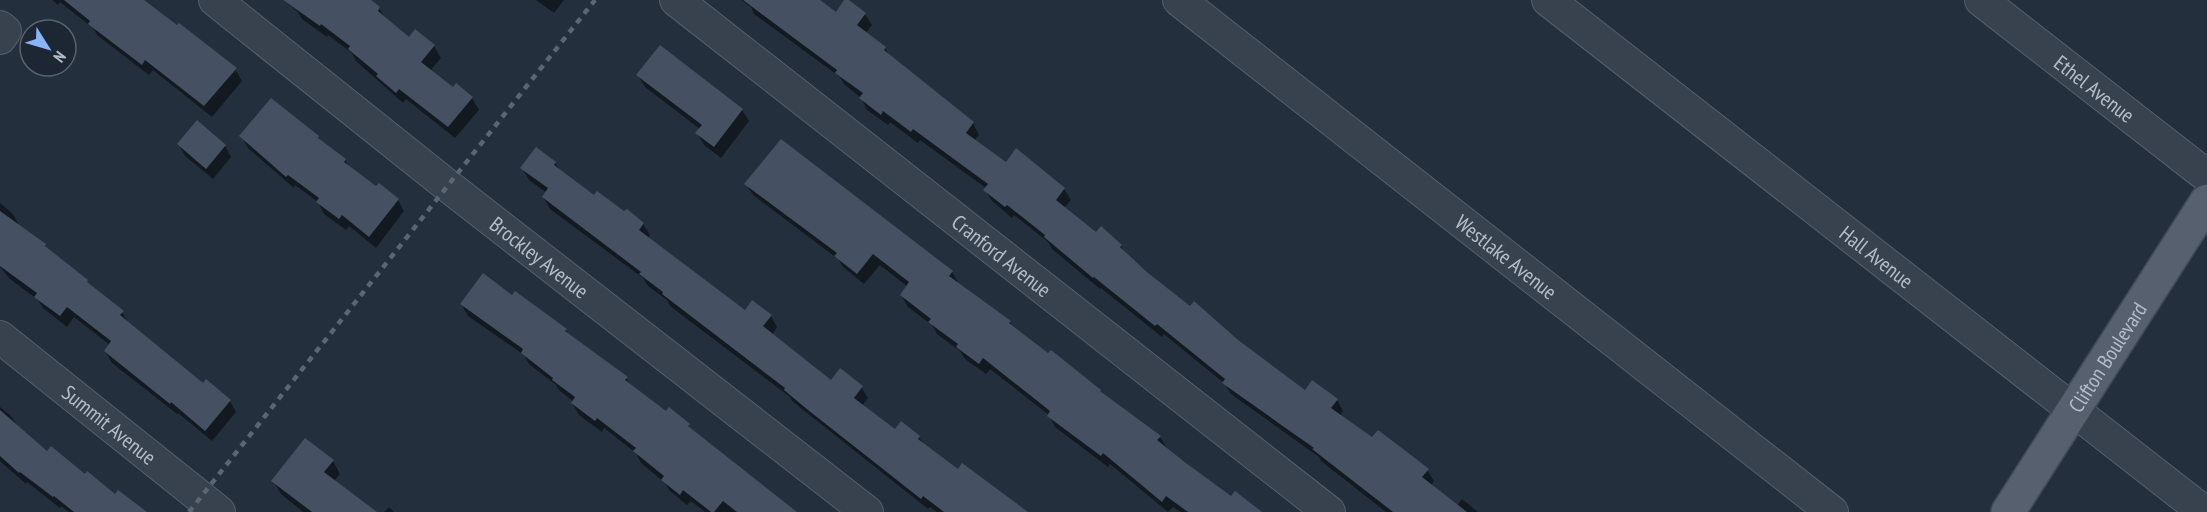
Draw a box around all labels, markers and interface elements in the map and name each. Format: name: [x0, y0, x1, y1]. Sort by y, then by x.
north arrow: [18, 18, 78, 78]
text: N: [49, 48, 71, 66]
street label: Ethel Avenue: [2049, 49, 2140, 128]
street label: Cranford Avenue: [947, 208, 1057, 303]
street label: Westlake Avenue: [1450, 208, 1563, 305]
street label: Brockley Avenue: [485, 210, 594, 304]
street label: Hall Avenue: [1834, 219, 1919, 294]
street label: Clifton Boulevard: [2062, 297, 2152, 417]
street label: Summit Avenue: [57, 379, 162, 470]

